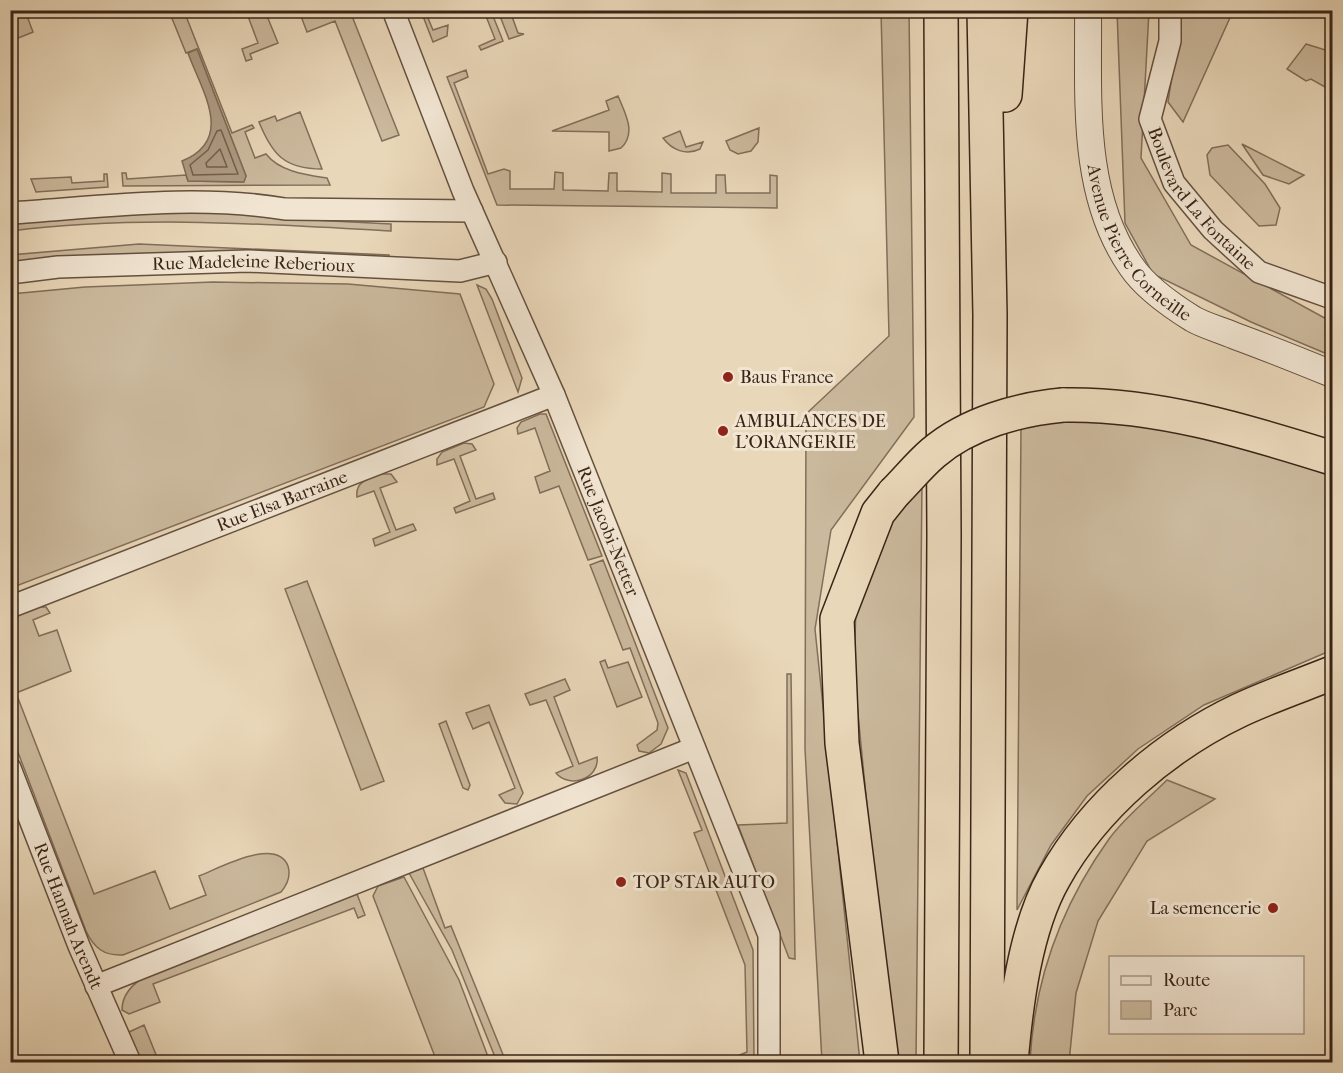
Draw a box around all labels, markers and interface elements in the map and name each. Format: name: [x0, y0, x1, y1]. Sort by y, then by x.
street label: Boulevard La Fontaine: [1143, 124, 1260, 275]
street label: Avenue Pierre Corneille: [1082, 162, 1195, 326]
street label: Rue Madeleine Reberioux: [152, 251, 356, 277]
place label: Baus France: [740, 367, 834, 388]
marker: Baus France: [721, 370, 735, 384]
place label: AMBULANCES DE L'ORANGERIE: [734, 411, 886, 453]
marker: AMBULANCES DE L'ORANGERIE: [716, 424, 730, 438]
street label: Rue Jacobi-Netter: [572, 463, 643, 600]
street label: Rue Elsa Barraine: [214, 466, 351, 536]
street label: Rue Hannah Arendt: [29, 840, 107, 993]
place label: TOP STAR AUTO: [633, 872, 775, 893]
marker: TOP STAR AUTO: [614, 875, 628, 889]
place label: La semencerie: [1150, 898, 1261, 919]
marker: La semencerie: [1266, 901, 1280, 915]
legend: [1109, 956, 1304, 1034]
text: Route: [1163, 970, 1210, 991]
text: Parc: [1163, 1000, 1198, 1021]

